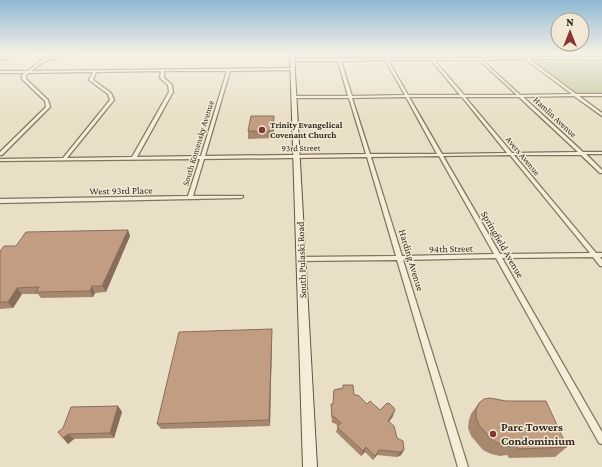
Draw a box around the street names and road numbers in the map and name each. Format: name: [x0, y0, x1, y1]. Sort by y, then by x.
street label: Hamlin Avenue: [531, 95, 579, 139]
street label: South Komensky Avenue: [180, 99, 216, 187]
street label: Avers Avenue: [504, 134, 542, 178]
street label: 93rd Street: [281, 143, 322, 153]
street label: West 93rd Place: [89, 184, 153, 197]
street label: Springfield Avenue: [479, 209, 526, 280]
street label: South Pulaski Road: [295, 221, 308, 298]
street label: Harding Avenue: [397, 228, 426, 293]
street label: 94th Street: [429, 243, 474, 254]

